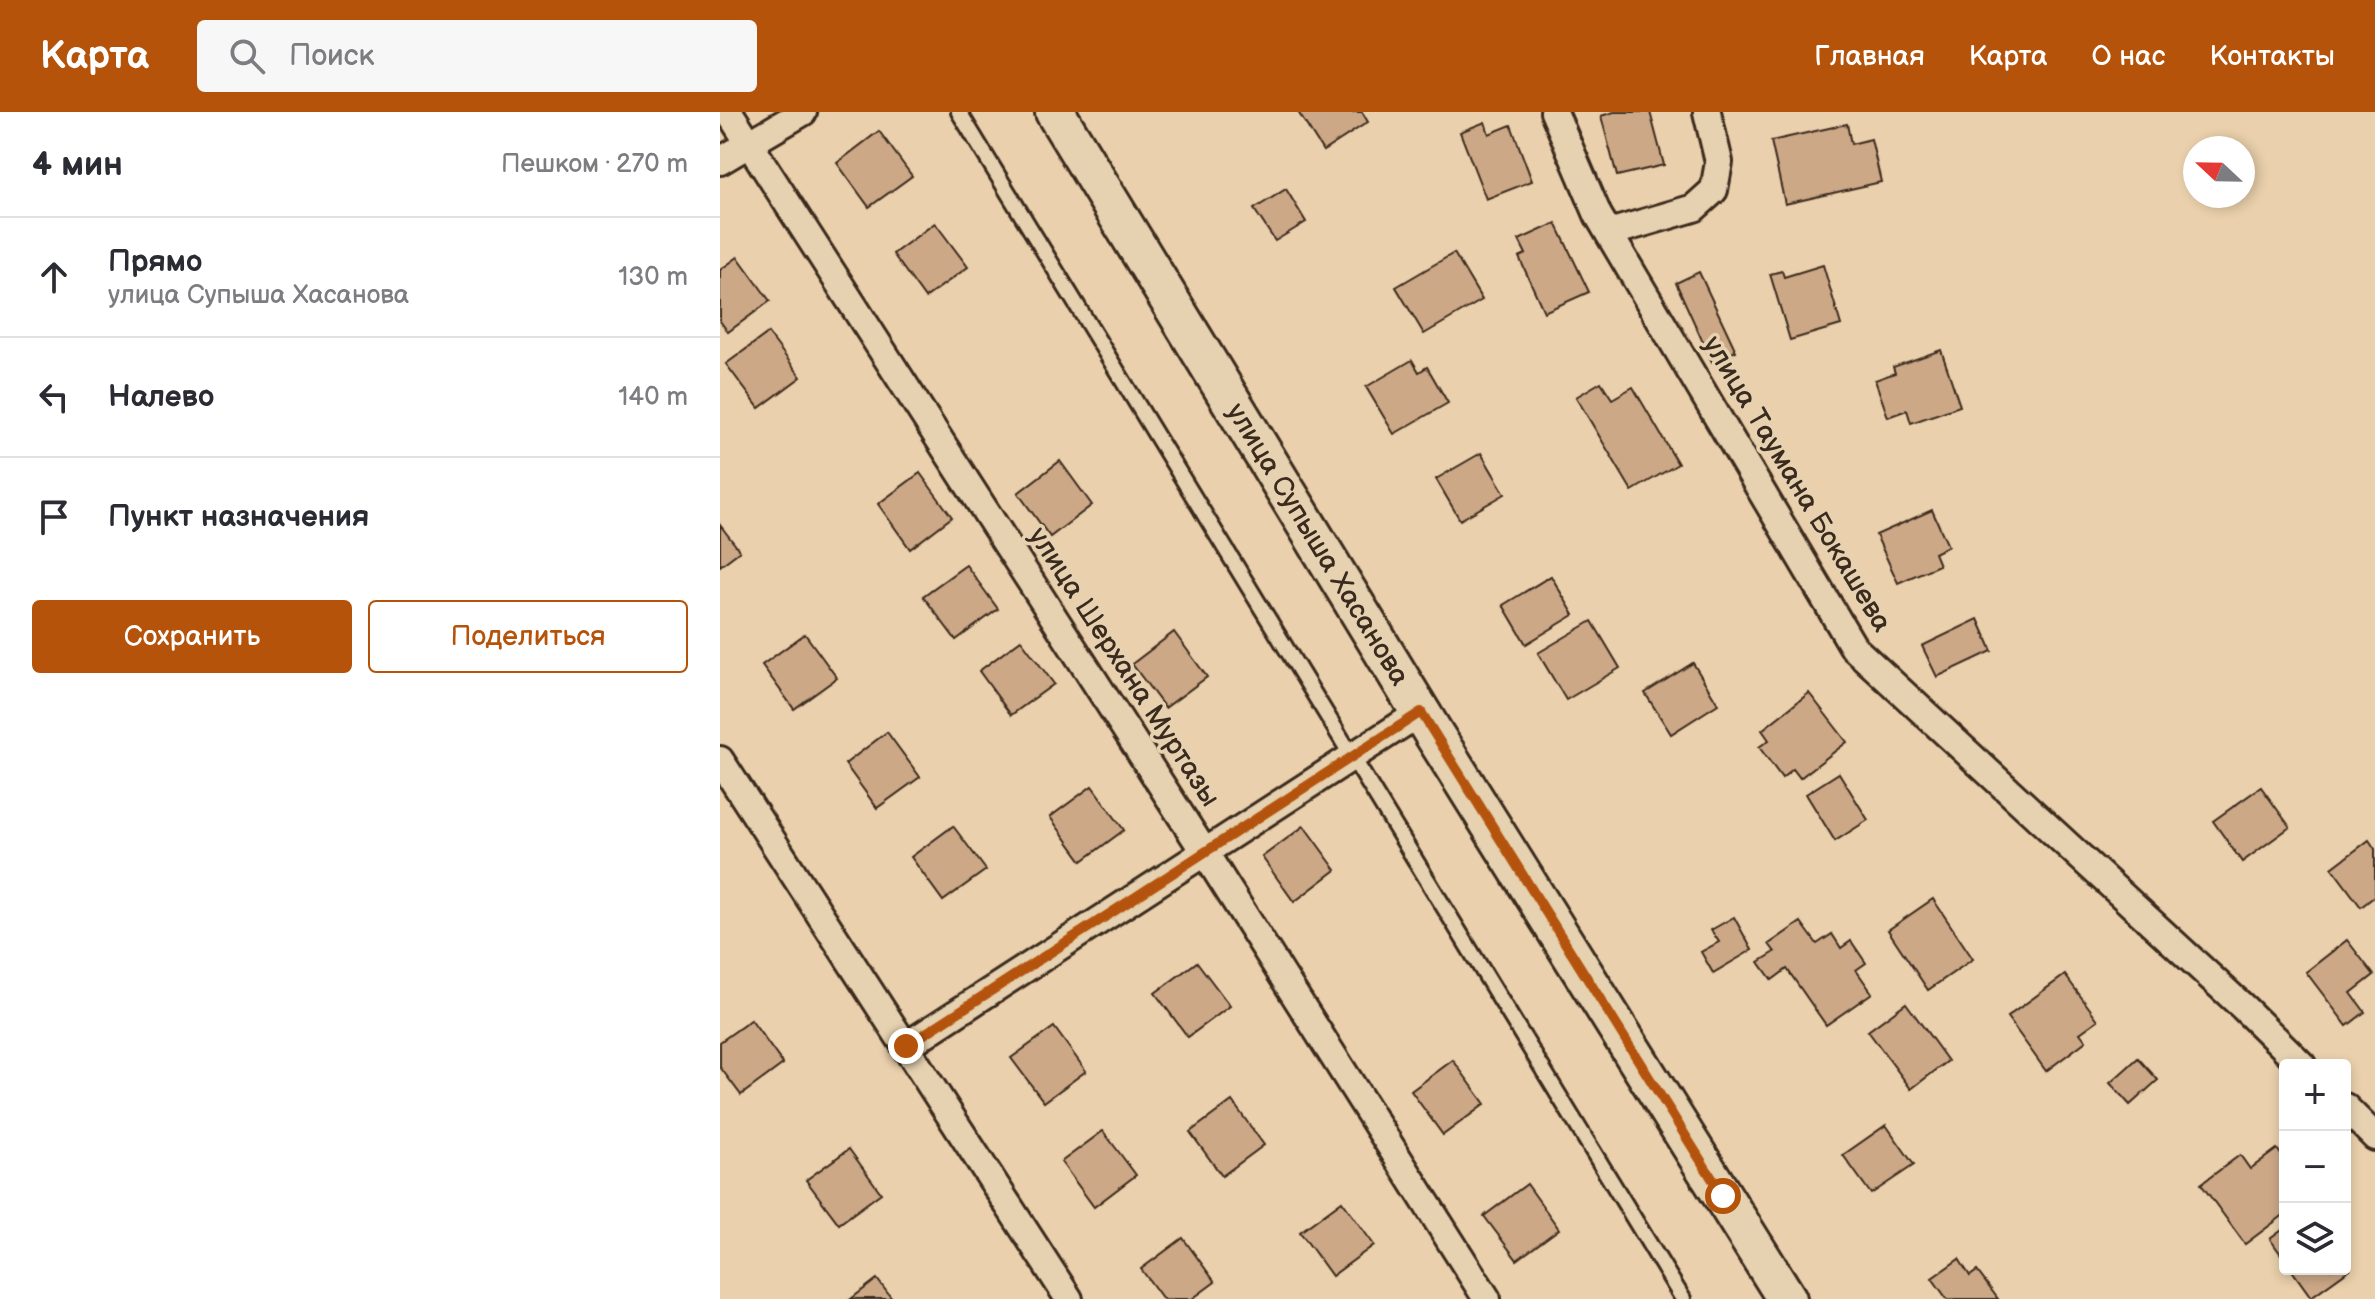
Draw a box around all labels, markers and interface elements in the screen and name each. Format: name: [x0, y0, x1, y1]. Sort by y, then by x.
search box: [197, 20, 757, 92]
text: Карта: [40, 34, 149, 79]
icon: search: [225, 34, 269, 78]
text: Поиск: [289, 38, 375, 74]
text: Главная: [1814, 40, 1925, 73]
text: Карта: [1969, 40, 2048, 73]
text: О нас: [2092, 40, 2165, 73]
text: Контакты: [2209, 40, 2335, 73]
north arrow: [2183, 136, 2255, 208]
text: 4 мин: [32, 144, 123, 185]
text: Пешком · 270 m: [501, 149, 688, 180]
text: Прямо: [108, 244, 202, 280]
icon: ahead: [32, 255, 76, 299]
text: 130 m: [618, 262, 688, 293]
text: улица Супыша Хасанова: [108, 280, 409, 311]
street label: улица Таумана Бокашева: [1696, 330, 1899, 638]
icon: left: [32, 375, 76, 419]
text: Налево: [108, 379, 214, 415]
text: 140 m: [618, 382, 688, 413]
street label: улица Супыша Хасанова: [1220, 397, 1417, 692]
icon: arrive: [32, 495, 76, 539]
text: Пункт назначения: [108, 499, 369, 535]
street label: улица Шерхана Муртазы: [1021, 521, 1227, 813]
button: Сохранить: [32, 600, 352, 673]
button: Поделиться: [368, 600, 688, 673]
route end: [888, 1028, 924, 1064]
map controls: [2279, 1059, 2351, 1275]
button: +: [2279, 1059, 2351, 1131]
button: −: [2279, 1131, 2351, 1203]
route start: [1705, 1178, 1741, 1214]
button: layers: [2279, 1203, 2351, 1275]

